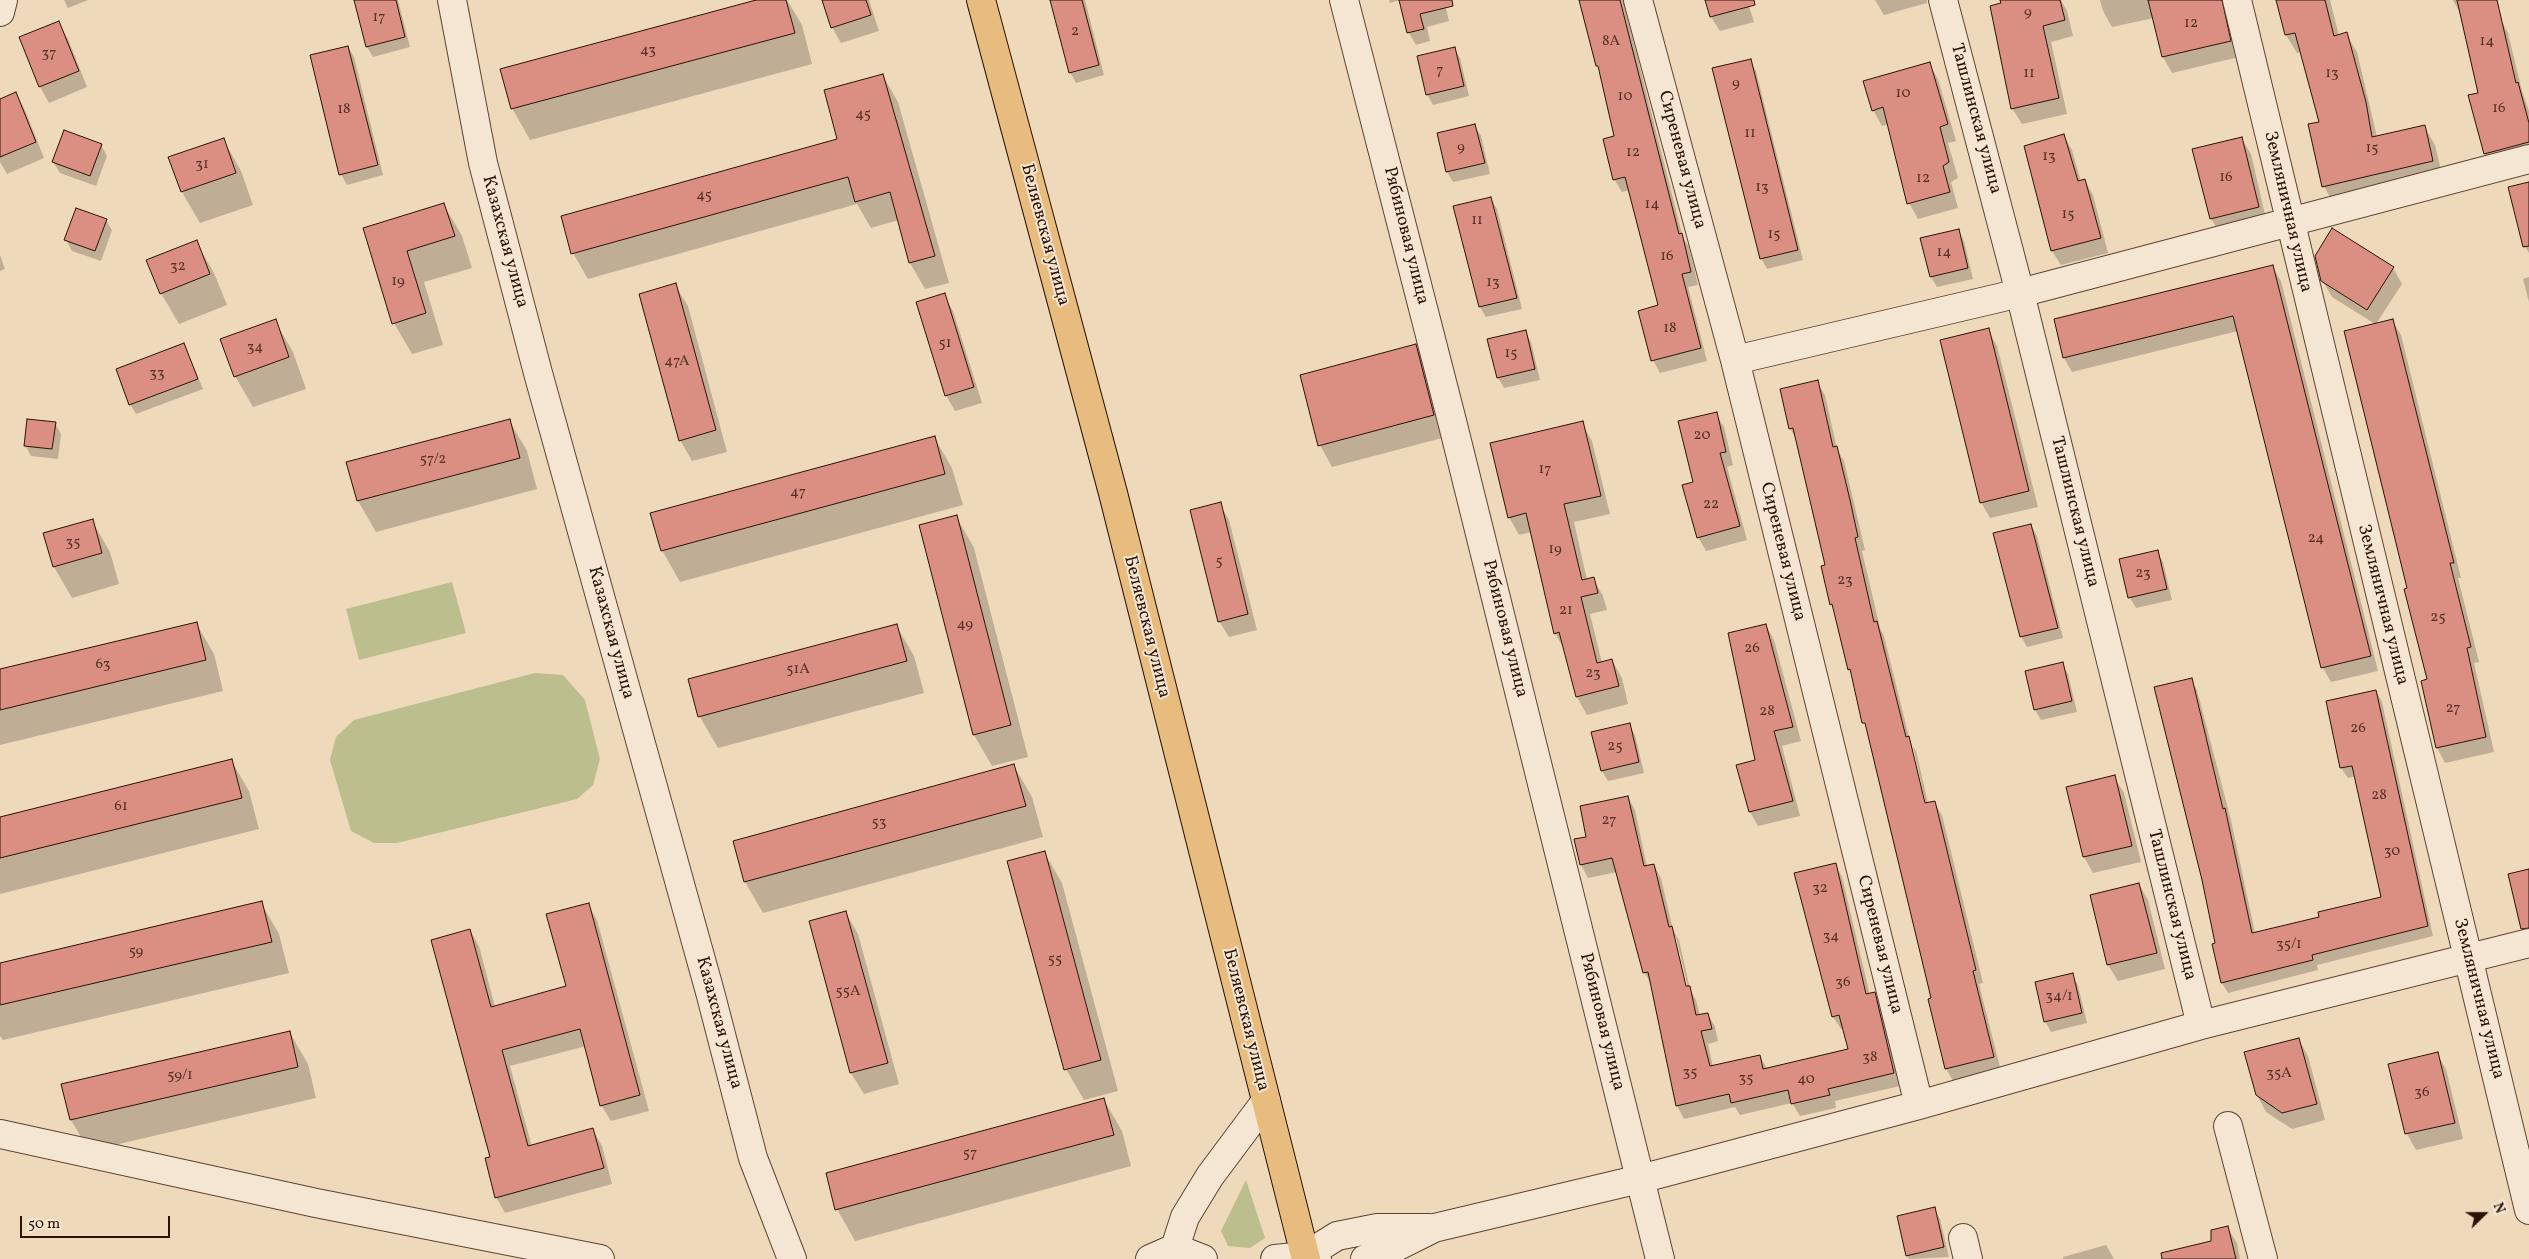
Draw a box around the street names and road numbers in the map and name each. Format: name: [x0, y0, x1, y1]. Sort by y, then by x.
street label: Ташлинская улица: [1945, 41, 2005, 197]
street label: Сиреневая улица: [1652, 89, 1710, 231]
street label: Земляничная улица: [2258, 129, 2316, 295]
street label: Беляевская улица: [1015, 162, 1073, 308]
street label: Рябиновая улица: [1377, 165, 1433, 307]
street label: Казахская улица: [476, 173, 532, 311]
street label: Ташлинская улица: [2045, 434, 2103, 590]
street label: Сиреневая улица: [1754, 480, 1810, 624]
street label: Земляничная улица: [2352, 522, 2412, 688]
street label: Беляевская улица: [1118, 553, 1174, 701]
street label: Рябиновая улица: [1476, 558, 1532, 700]
street label: Казахская улица: [582, 564, 638, 702]
street label: Ташлинская улица: [2142, 827, 2200, 983]
street label: Сиреневая улица: [1851, 873, 1907, 1017]
street label: Земляничная улица: [2448, 916, 2508, 1082]
street label: Беляевская улица: [1217, 946, 1273, 1094]
street label: Рябиновая улица: [1573, 951, 1629, 1093]
street label: Казахская улица: [690, 954, 746, 1092]

